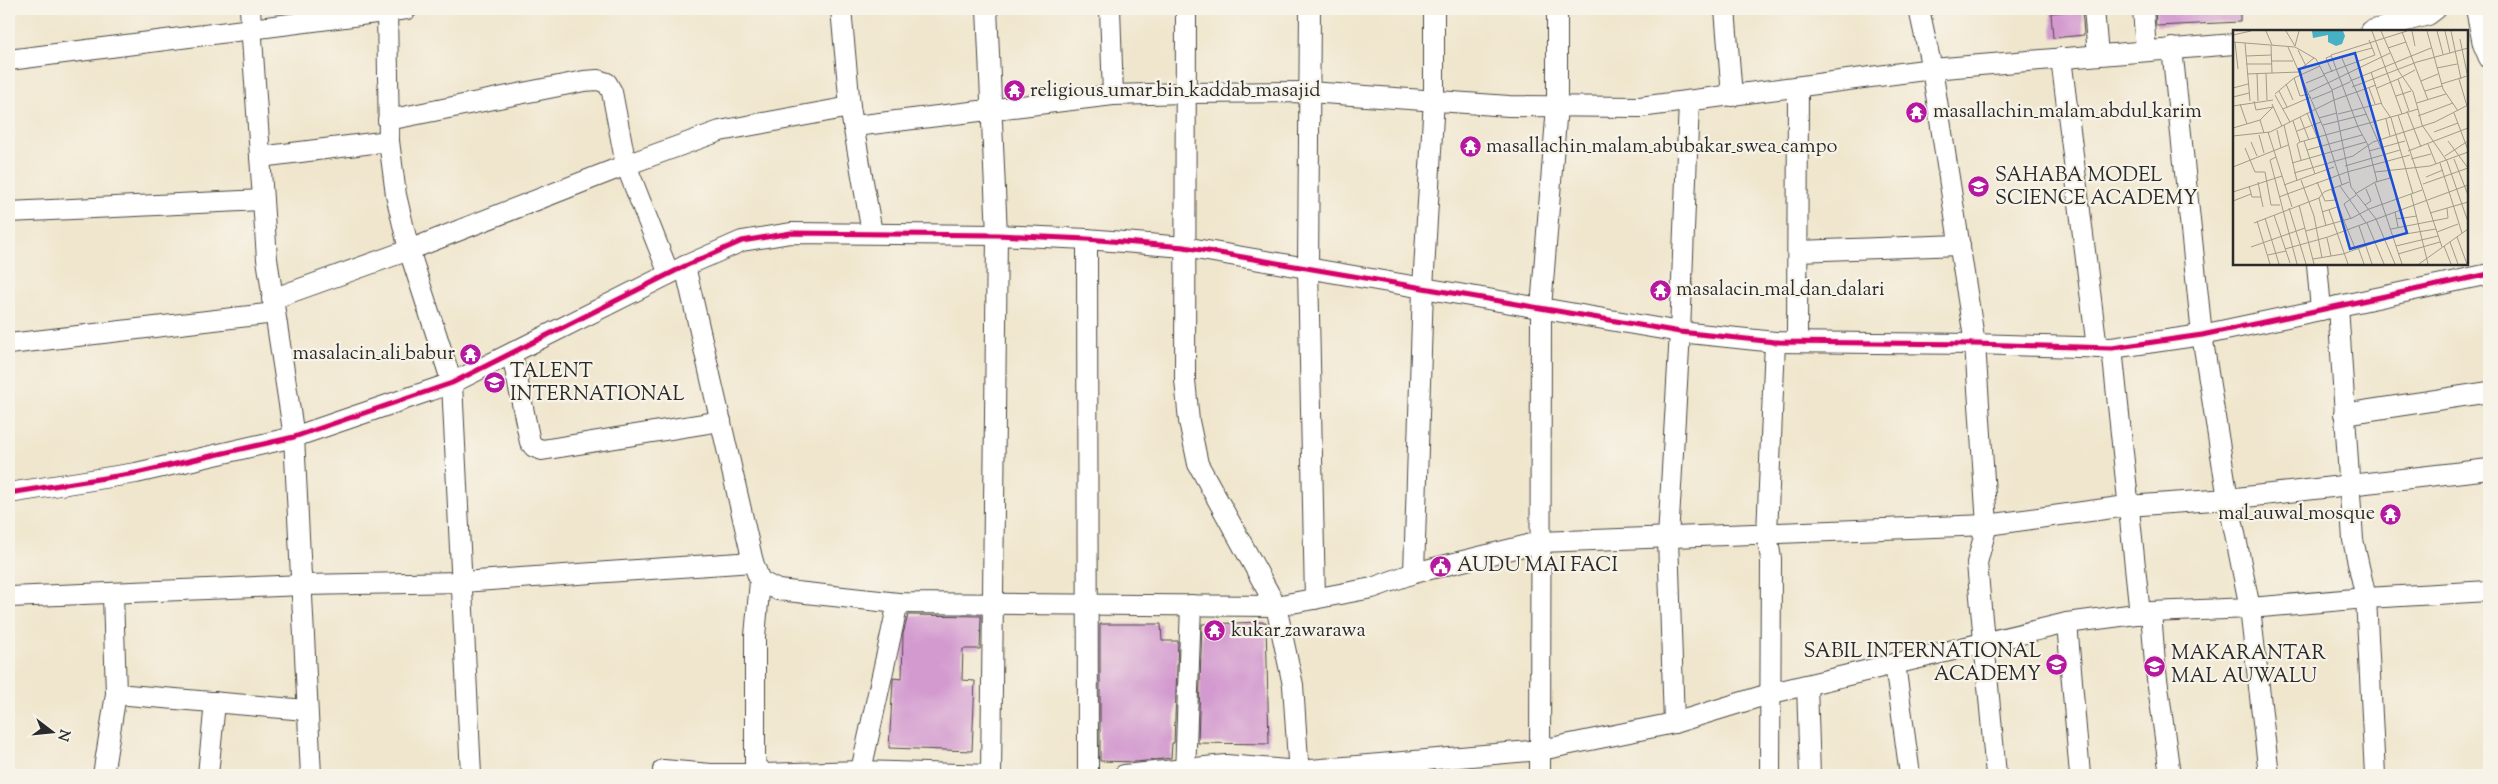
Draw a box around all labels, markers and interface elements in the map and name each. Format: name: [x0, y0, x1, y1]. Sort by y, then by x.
inset map: [2233, 30, 2468, 265]
place label: religious_umar_bin_kaddab_masajid: [1030, 77, 1321, 106]
temple icon: religious_umar_bin_kaddab_masajid: [1002, 79, 1026, 103]
place label: masallachin_malam_abdul_karim: [1933, 98, 2202, 127]
temple icon: masallachin_malam_abdul_karim: [1905, 100, 1929, 124]
place label: masallachin_malam_abubakar_swea_campo: [1486, 133, 1838, 162]
temple icon: masallachin_malam_abubakar_swea_campo: [1458, 135, 1482, 159]
place label: SAHABA MODEL SCIENCE ACADEMY: [1995, 162, 2197, 214]
school or university icon: SAHABA MODEL SCIENCE ACADEMY: [1967, 175, 1991, 199]
place label: masalacin_mal_dan_dalari: [1676, 276, 1885, 305]
temple icon: masalacin_mal_dan_dalari: [1648, 278, 1672, 302]
place label: masalacin_ali_babur: [292, 340, 455, 369]
temple icon: masalacin_ali_babur: [459, 342, 483, 366]
place label: TALENT INTERNATIONAL: [510, 358, 685, 410]
school or university icon: TALENT INTERNATIONAL: [482, 371, 506, 395]
place label: mal_auwal_mosque: [2218, 500, 2375, 529]
temple icon: mal_auwal_mosque: [2379, 502, 2403, 526]
place label: AUDU MAI FACI: [1457, 552, 1618, 581]
public building icon: AUDU MAI FACI: [1429, 554, 1453, 578]
place label: kukar_zawarawa: [1231, 617, 1366, 646]
temple icon: kukar_zawarawa: [1203, 619, 1227, 643]
place label: SABIL INTERNATIONAL ACADEMY: [1803, 638, 2041, 690]
place label: MAKARANTAR MAL AUWALU: [2171, 640, 2326, 692]
school or university icon: SABIL INTERNATIONAL ACADEMY: [2045, 652, 2069, 676]
school or university icon: MAKARANTAR MAL AUWALU: [2143, 654, 2167, 678]
north arrow: [28, 706, 78, 756]
text: N: [51, 727, 74, 743]

